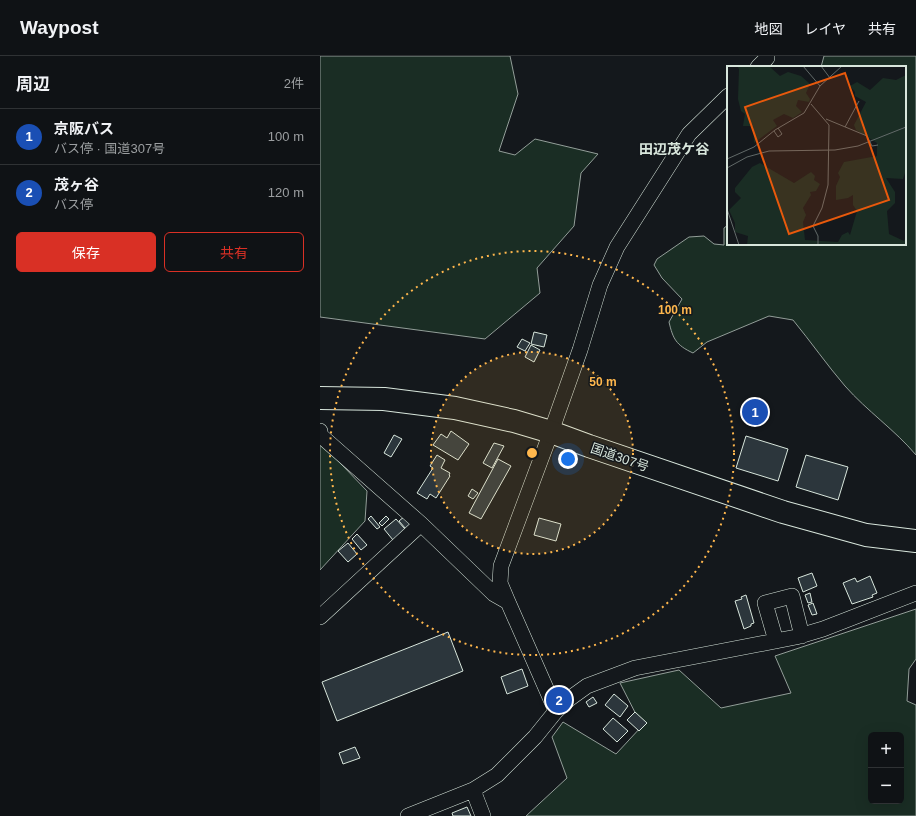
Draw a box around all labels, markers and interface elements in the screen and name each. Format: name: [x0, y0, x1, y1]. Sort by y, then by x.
text: Waypost: [20, 17, 98, 38]
text: 地図: [754, 21, 782, 37]
text: レイヤ: [804, 21, 846, 37]
text: 共有: [868, 21, 896, 37]
inset map: [727, 66, 906, 245]
text: 周辺: [16, 75, 50, 94]
text: 2件: [284, 76, 304, 91]
text: 京阪バス: [54, 120, 114, 137]
text: 1: [25, 129, 33, 144]
text: 100 m: [268, 129, 304, 144]
text: バス停 · 国道307号: [54, 141, 165, 156]
district label: 田辺茂ケ谷: [639, 141, 710, 157]
text: 茂ヶ谷: [54, 176, 99, 193]
text: 2: [25, 185, 33, 200]
text: 120 m: [268, 185, 304, 200]
text: バス停: [54, 197, 93, 212]
button: 保存: [16, 232, 156, 272]
button: 共有: [164, 232, 304, 272]
text: 100 m: [658, 303, 692, 317]
text: 50 m: [589, 375, 617, 389]
pin: 1: [742, 397, 768, 427]
street label: 国道307号: [589, 440, 651, 474]
centre of rings: [525, 446, 539, 460]
your location: [558, 449, 578, 469]
pin: 2: [546, 685, 572, 715]
map controls: [868, 732, 904, 804]
button: +: [868, 732, 904, 768]
button: −: [868, 768, 904, 804]

